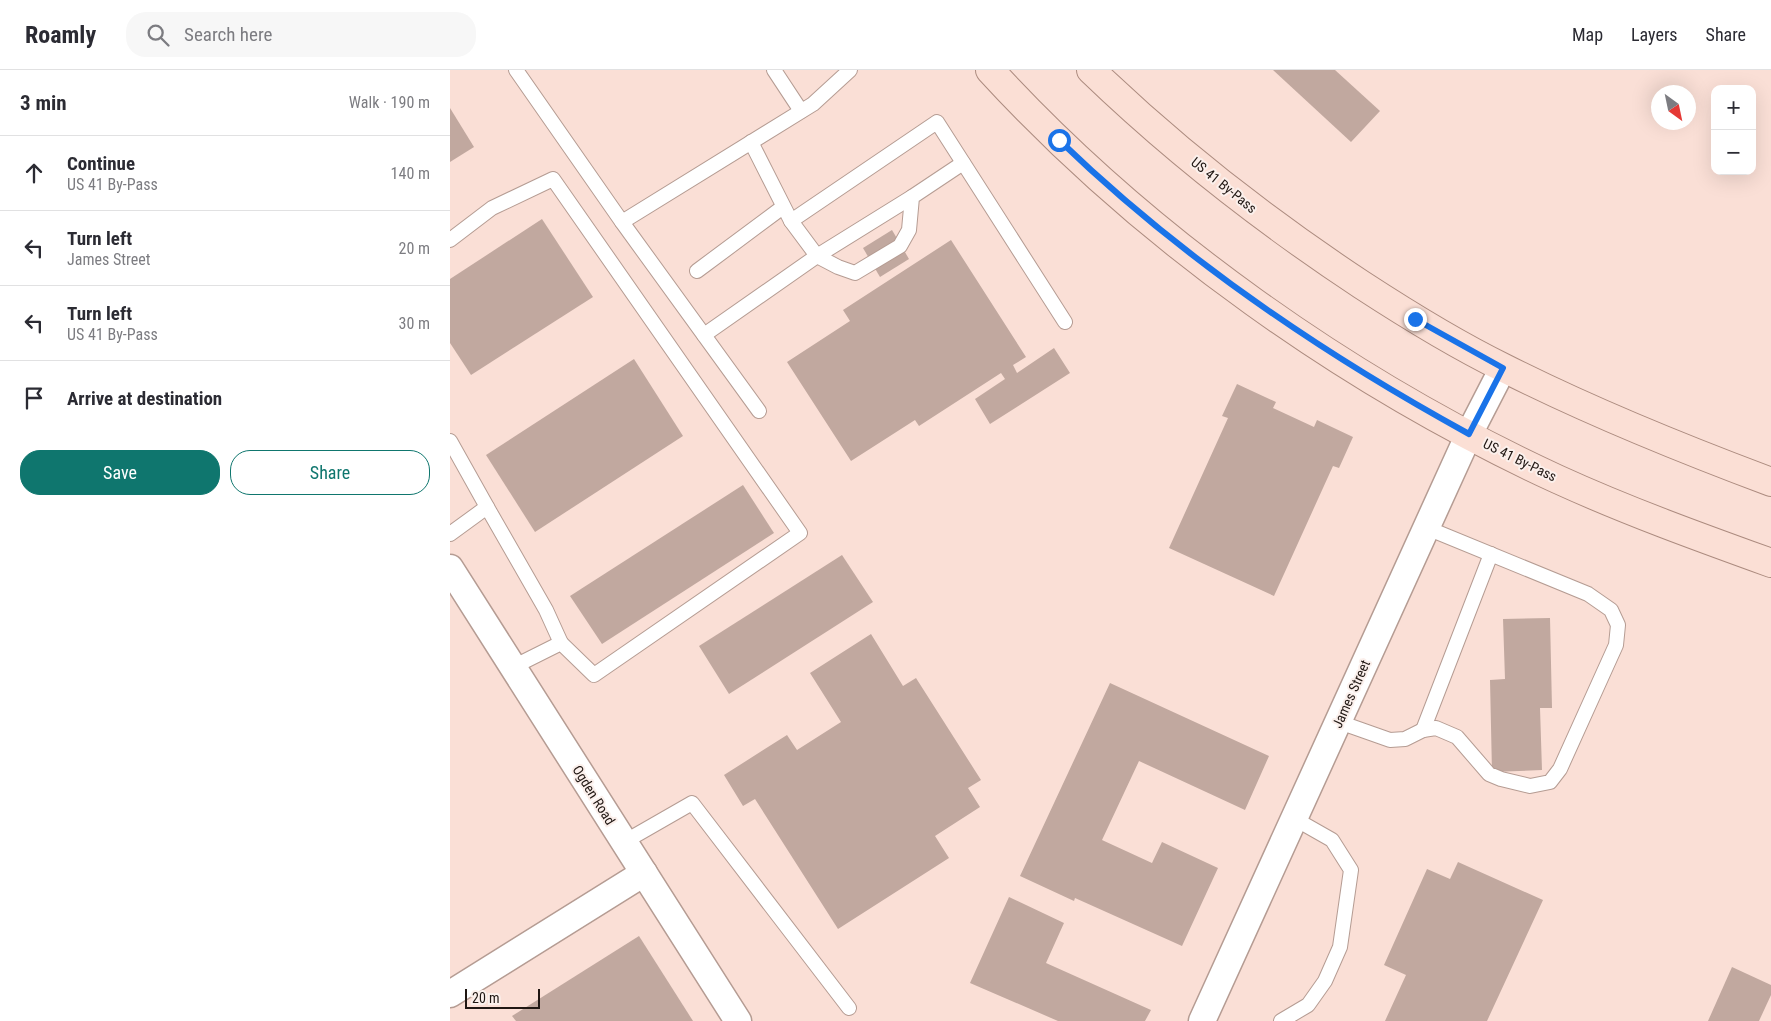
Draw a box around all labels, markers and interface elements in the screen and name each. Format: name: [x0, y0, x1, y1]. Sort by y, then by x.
search box: [126, 12, 476, 57]
text: Roamly: [25, 21, 96, 49]
icon: search: [144, 21, 172, 49]
text: Search here: [184, 23, 272, 46]
text: Map: [1572, 24, 1603, 45]
text: Layers: [1631, 24, 1678, 45]
text: Share: [1706, 24, 1746, 45]
north arrow: [1651, 85, 1696, 130]
map controls: [1711, 85, 1756, 175]
button: +: [1711, 85, 1756, 130]
text: 3 min: [20, 91, 67, 115]
text: Walk · 190 m: [349, 93, 430, 112]
route start: [1048, 129, 1071, 152]
button: −: [1711, 130, 1756, 175]
text: Continue: [67, 152, 135, 175]
street label: US 41 By-Pass: [1188, 154, 1260, 216]
icon: ahead: [20, 159, 48, 187]
text: 140 m: [391, 164, 430, 183]
text: US 41 By-Pass: [67, 175, 158, 194]
text: Turn left: [67, 227, 132, 250]
icon: left: [20, 234, 48, 262]
text: 20 m: [398, 239, 430, 258]
text: James Street: [67, 250, 150, 269]
text: Turn left: [67, 302, 132, 325]
route end: [1404, 308, 1427, 331]
icon: left: [20, 309, 48, 337]
text: 30 m: [398, 314, 430, 333]
text: US 41 By-Pass: [67, 325, 158, 344]
icon: arrive: [20, 384, 48, 412]
text: Arrive at destination: [67, 387, 222, 410]
street label: US 41 By-Pass: [1481, 435, 1559, 485]
button: Save: [20, 450, 220, 495]
button: Share: [230, 450, 430, 495]
street label: James Street: [1329, 657, 1373, 731]
street label: Ogden Road: [569, 762, 619, 828]
scale bar: [465, 986, 540, 1009]
text: 20 m: [472, 990, 500, 1006]

